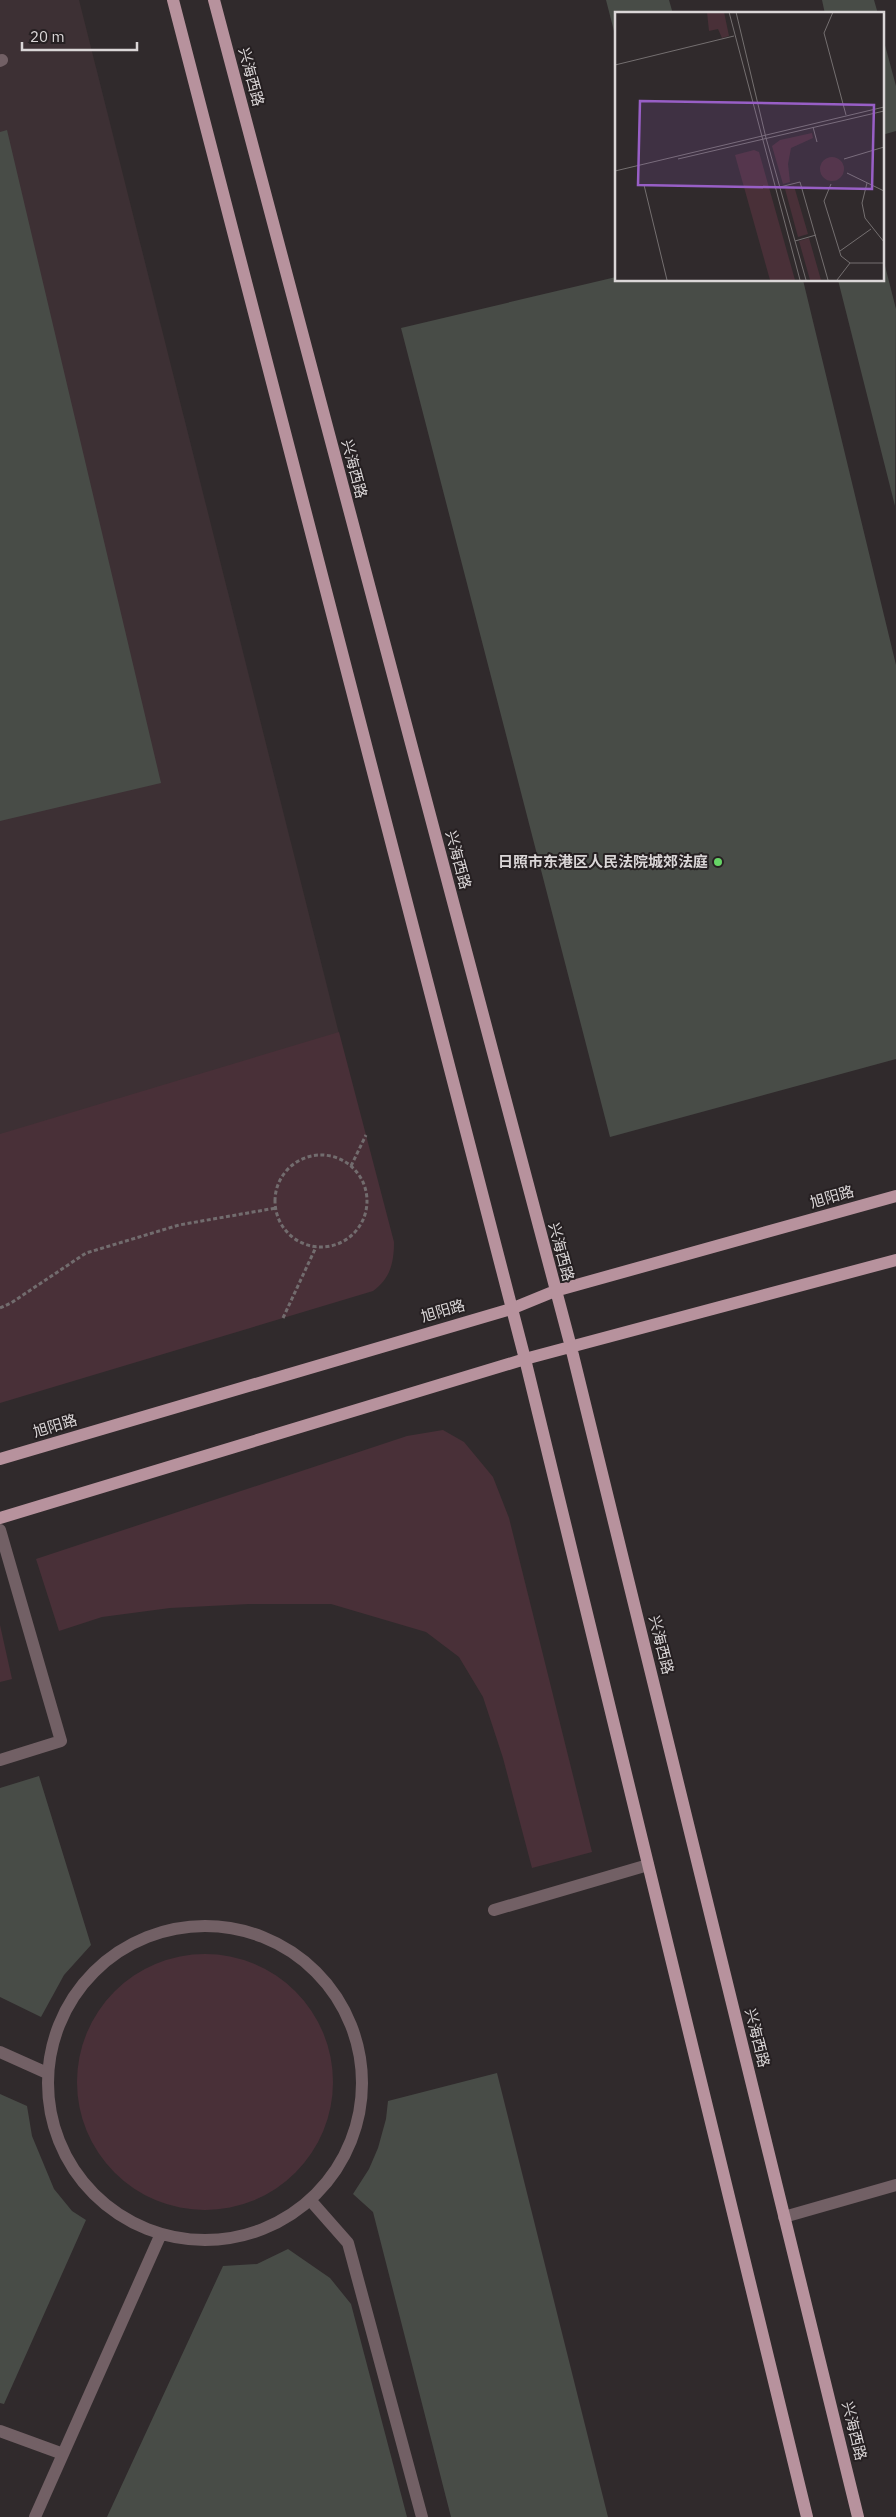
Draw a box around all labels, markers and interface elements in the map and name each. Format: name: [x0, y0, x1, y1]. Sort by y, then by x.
inset map: [615, 12, 884, 281]
scale bar: [22, 20, 138, 52]
text: 20 m: [30, 27, 65, 46]
street label: 兴海西路: [235, 45, 268, 108]
street label: 兴海西路: [338, 437, 371, 500]
street label: 兴海西路: [442, 828, 475, 891]
place label: 日照市东港区人民法院城郊法庭: [498, 852, 708, 871]
marker: 日照市东港区人民法院城郊法庭: [712, 856, 724, 868]
street label: 旭阳路: [808, 1181, 856, 1212]
street label: 兴海西路: [545, 1220, 578, 1283]
street label: 旭阳路: [419, 1295, 467, 1326]
street label: 旭阳路: [31, 1410, 79, 1441]
street label: 兴海西路: [645, 1613, 678, 1676]
street label: 兴海西路: [741, 2006, 774, 2069]
street label: 兴海西路: [838, 2399, 871, 2462]

